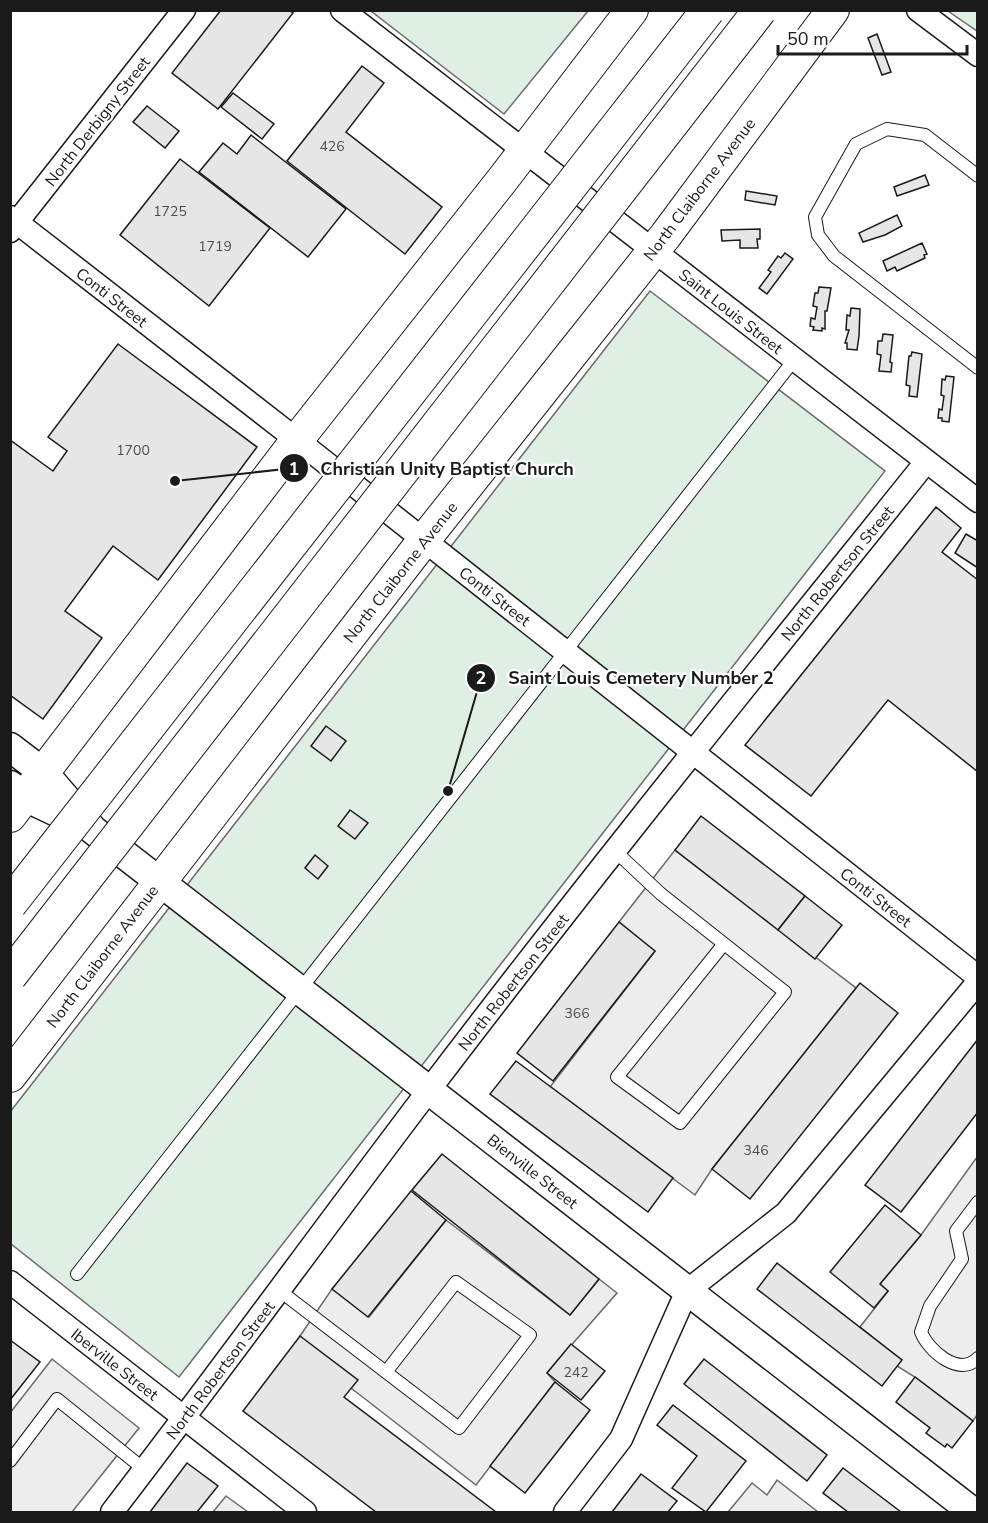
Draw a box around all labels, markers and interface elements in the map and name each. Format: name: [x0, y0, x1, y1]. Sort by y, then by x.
scale bar: [778, 18, 967, 56]
text: 50 m: [787, 27, 829, 51]
street label: North Derbigny Street: [40, 52, 156, 191]
street label: North Claiborne Avenue: [639, 114, 761, 266]
house number: 426: [319, 137, 345, 156]
house number: 1725: [153, 202, 187, 221]
house number: 1719: [198, 237, 232, 256]
street label: Conti Street: [71, 263, 152, 333]
street label: Saint Louis Street: [674, 264, 787, 360]
house number: 1700: [116, 441, 150, 460]
callout: Christian Unity Baptist Church: [279, 450, 586, 486]
text: 1: [289, 457, 299, 481]
text: Christian Unity Baptist Church: [320, 457, 574, 481]
street label: North Claiborne Avenue: [339, 497, 463, 648]
street label: North Robertson Street: [776, 501, 899, 646]
street label: Conti Street: [454, 562, 535, 632]
callout: Saint Louis Cemetery Number 2: [466, 660, 786, 696]
text: 2: [476, 666, 486, 690]
text: Saint Louis Cemetery Number 2: [508, 666, 774, 690]
street label: Conti Street: [835, 863, 916, 933]
street label: North Claiborne Avenue: [42, 881, 164, 1033]
street label: North Robertson Street: [453, 909, 574, 1056]
house number: 366: [564, 1004, 590, 1023]
street label: Bienville Street: [482, 1129, 583, 1214]
house number: 346: [743, 1141, 769, 1160]
street label: North Robertson Street: [161, 1297, 280, 1444]
street label: Iberville Street: [66, 1324, 163, 1406]
house number: 242: [563, 1363, 589, 1382]

